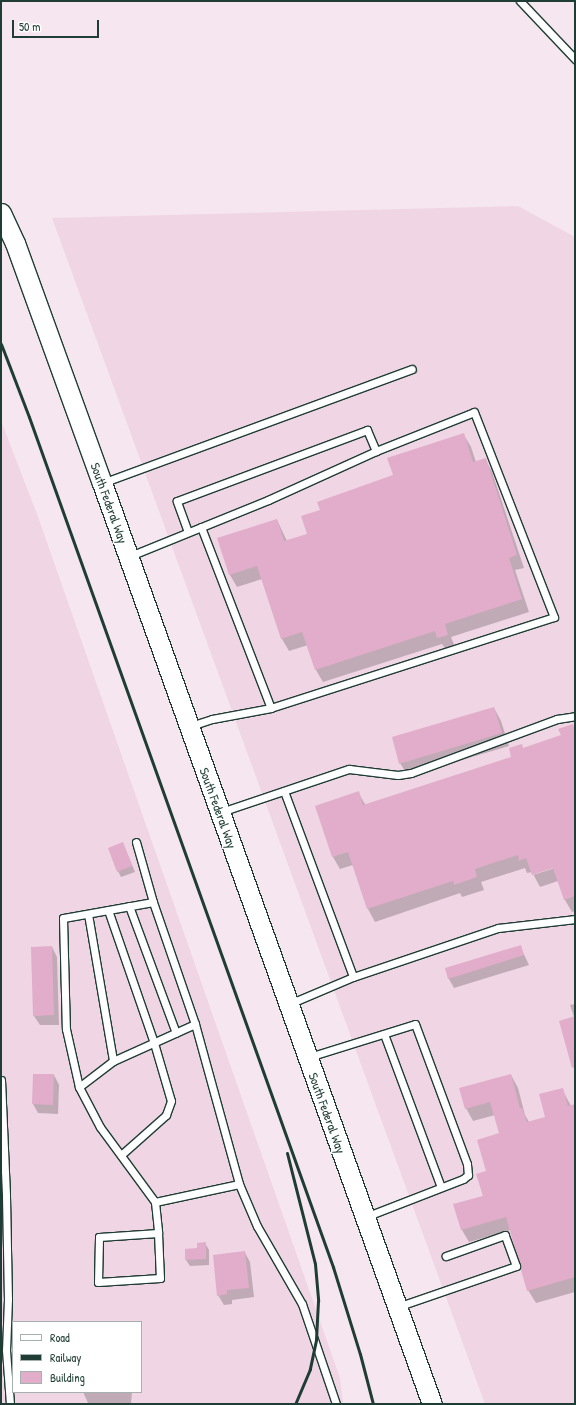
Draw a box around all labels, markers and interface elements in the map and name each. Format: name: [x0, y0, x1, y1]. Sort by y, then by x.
scale bar: [14, 12, 101, 38]
text: 50 m: [19, 18, 40, 35]
street label: South Federal Way: [87, 461, 131, 545]
street label: South Federal Way: [196, 766, 240, 850]
street label: South Federal Way: [305, 1071, 349, 1155]
legend: [12, 1321, 142, 1393]
text: Road: [50, 1329, 70, 1346]
text: Railway: [50, 1349, 81, 1366]
text: Building: [50, 1369, 85, 1386]

